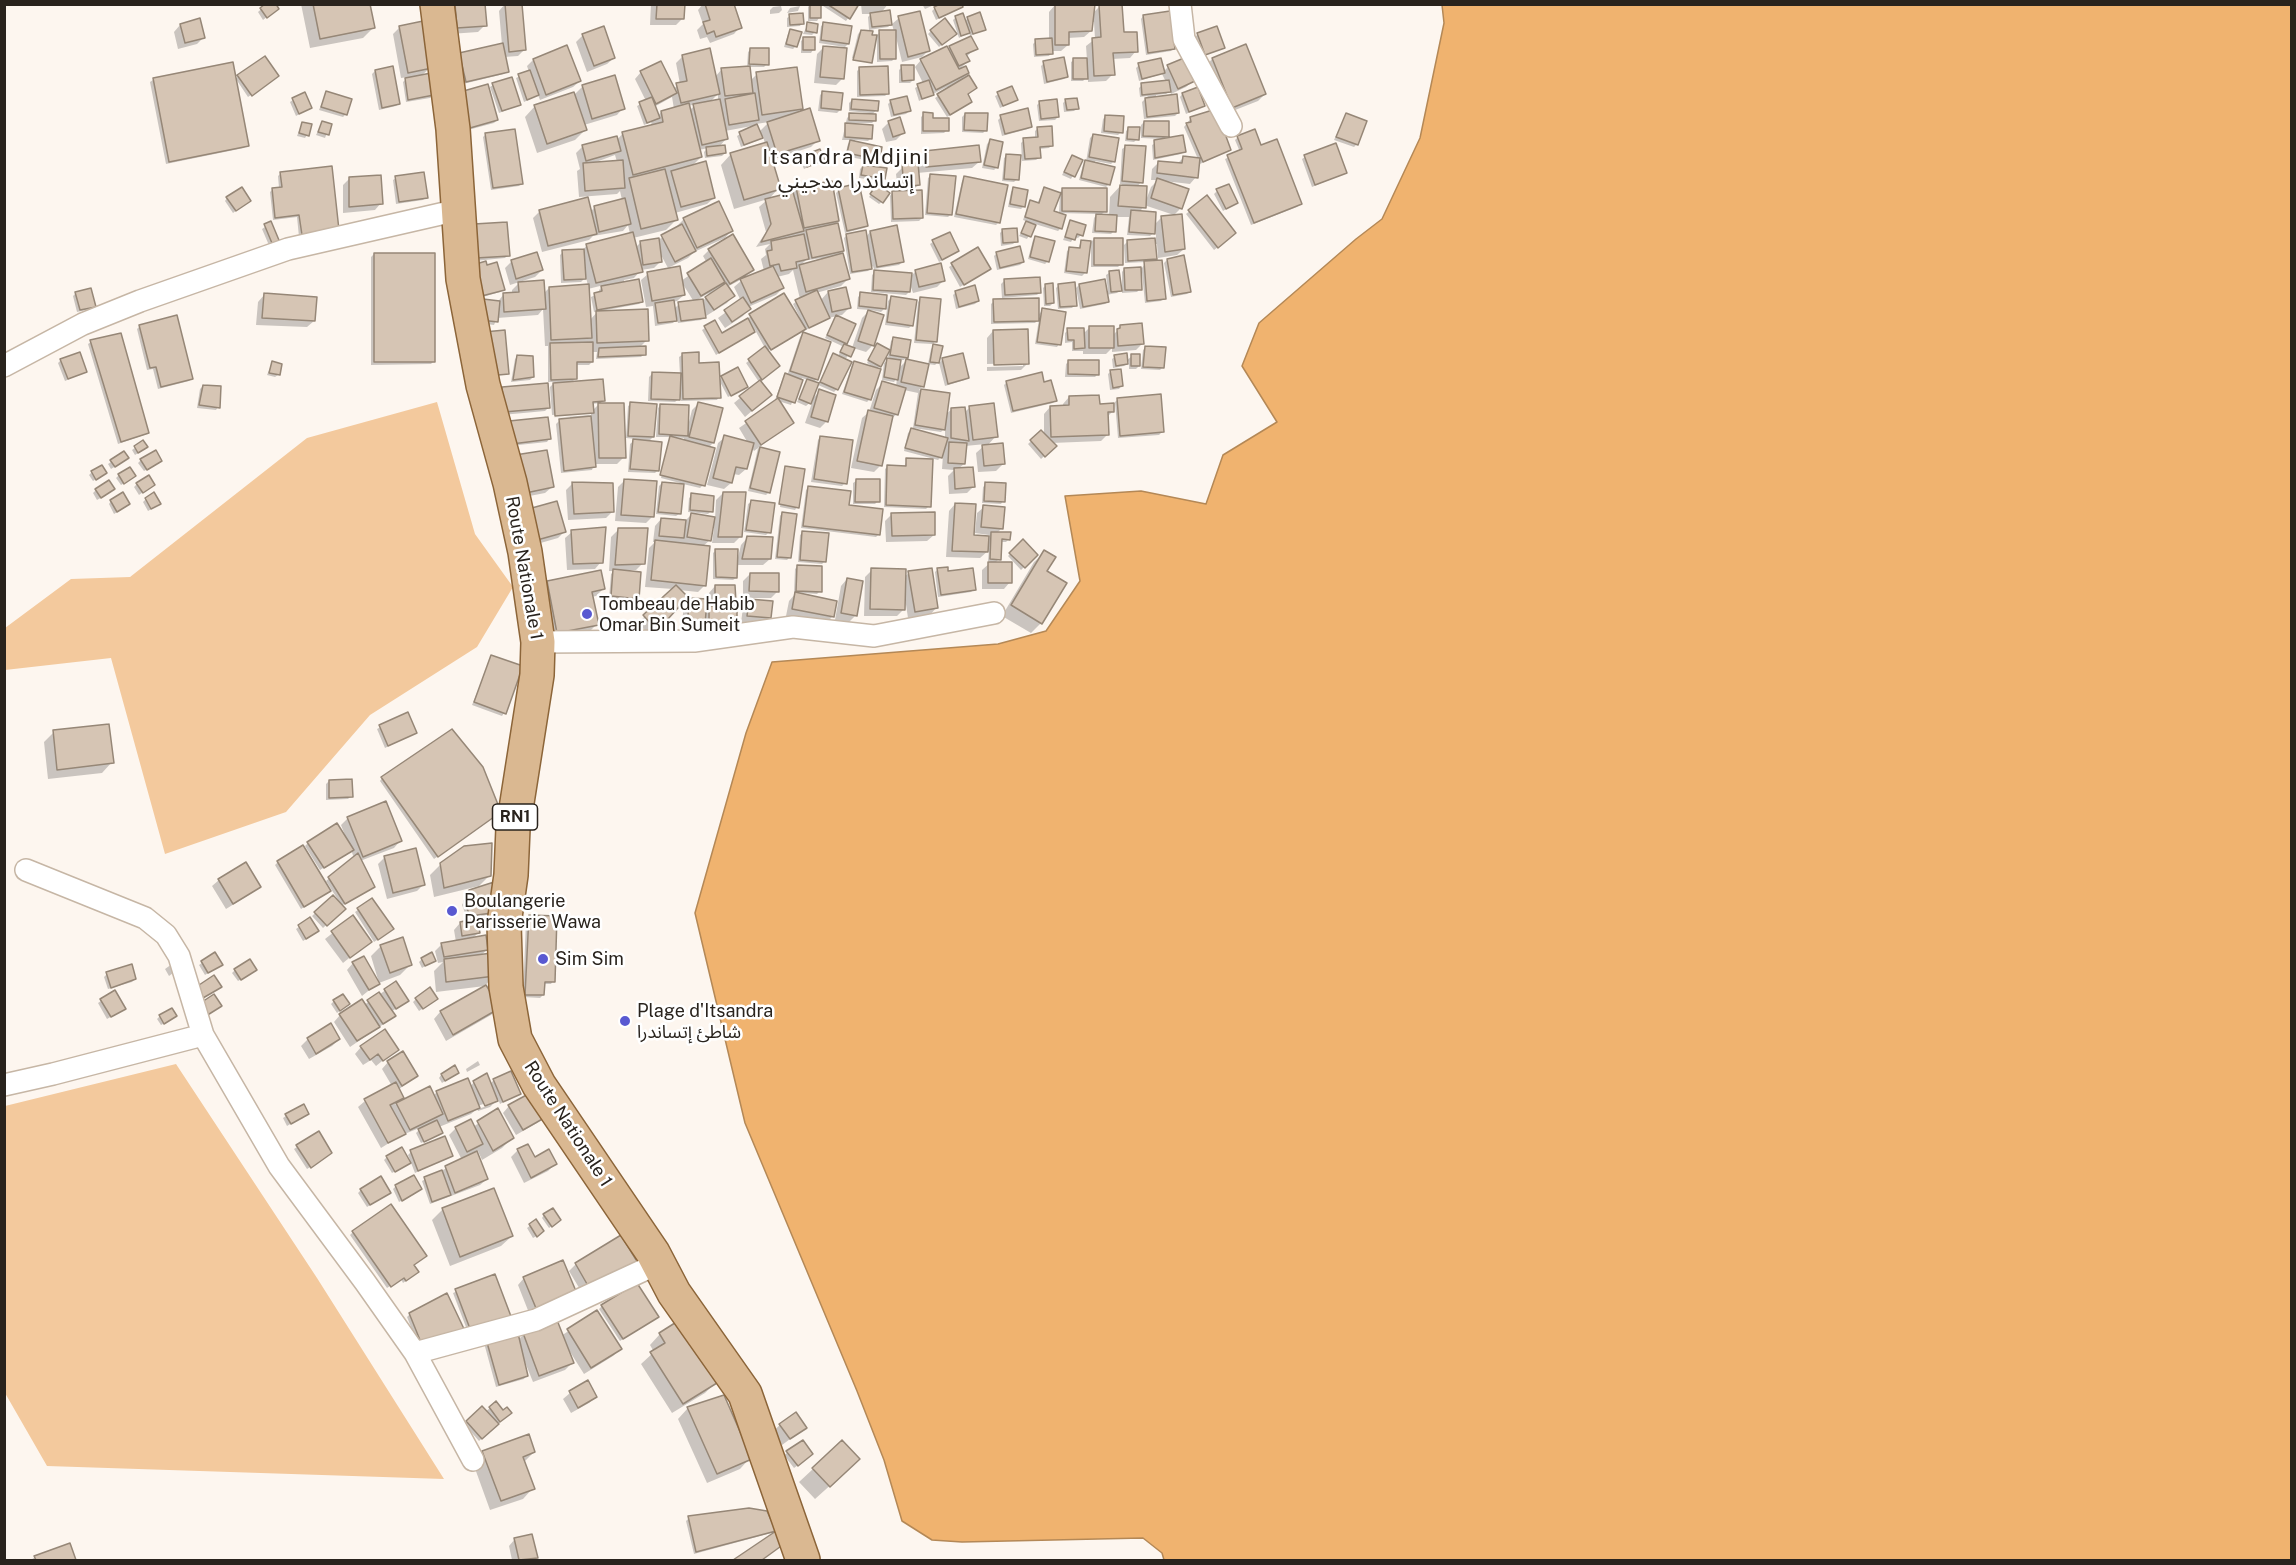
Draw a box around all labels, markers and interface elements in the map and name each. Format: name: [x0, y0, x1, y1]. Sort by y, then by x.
district label: Itsandra Mdjini إتساندرا مدجيني: [762, 145, 930, 195]
street label: Route Nationale 1: [501, 494, 547, 642]
place label: Tombeau de Habib Omar Bin Sumeit: [599, 593, 755, 636]
marker: Tombeau de Habib Omar Bin Sumeit: [580, 607, 594, 621]
road number: RN1: [492, 804, 538, 830]
place label: Boulangerie Parisserie Wawa: [464, 890, 601, 932]
marker: Boulangerie Parisserie Wawa: [445, 904, 459, 918]
place label: Sim Sim: [555, 948, 624, 970]
marker: Sim Sim: [536, 952, 550, 966]
place label: Plage d'Itsandra شاطئ إتساندرا: [637, 1000, 773, 1042]
marker: Plage d'Itsandra شاطئ إتساندرا: [618, 1014, 632, 1028]
street label: Route Nationale 1: [519, 1057, 617, 1191]

